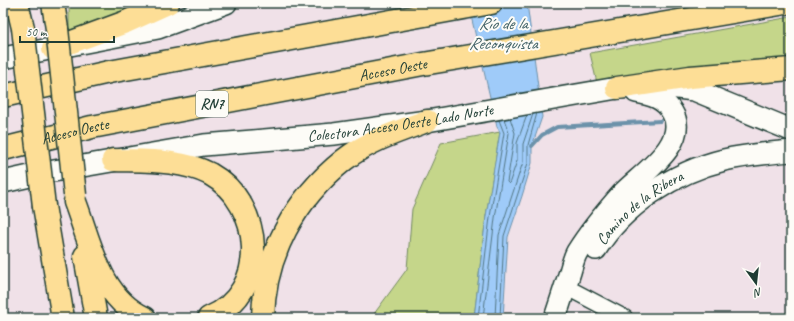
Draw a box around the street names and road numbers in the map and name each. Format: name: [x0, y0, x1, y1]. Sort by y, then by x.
street label: Acceso Oeste: [357, 53, 430, 86]
road number: RN7: [196, 91, 228, 117]
street label: Colectora Acceso Oeste Lado Norte: [307, 99, 496, 146]
street label: Acceso Oeste: [39, 114, 112, 149]
street label: Camino de la Ribera: [592, 165, 688, 249]

